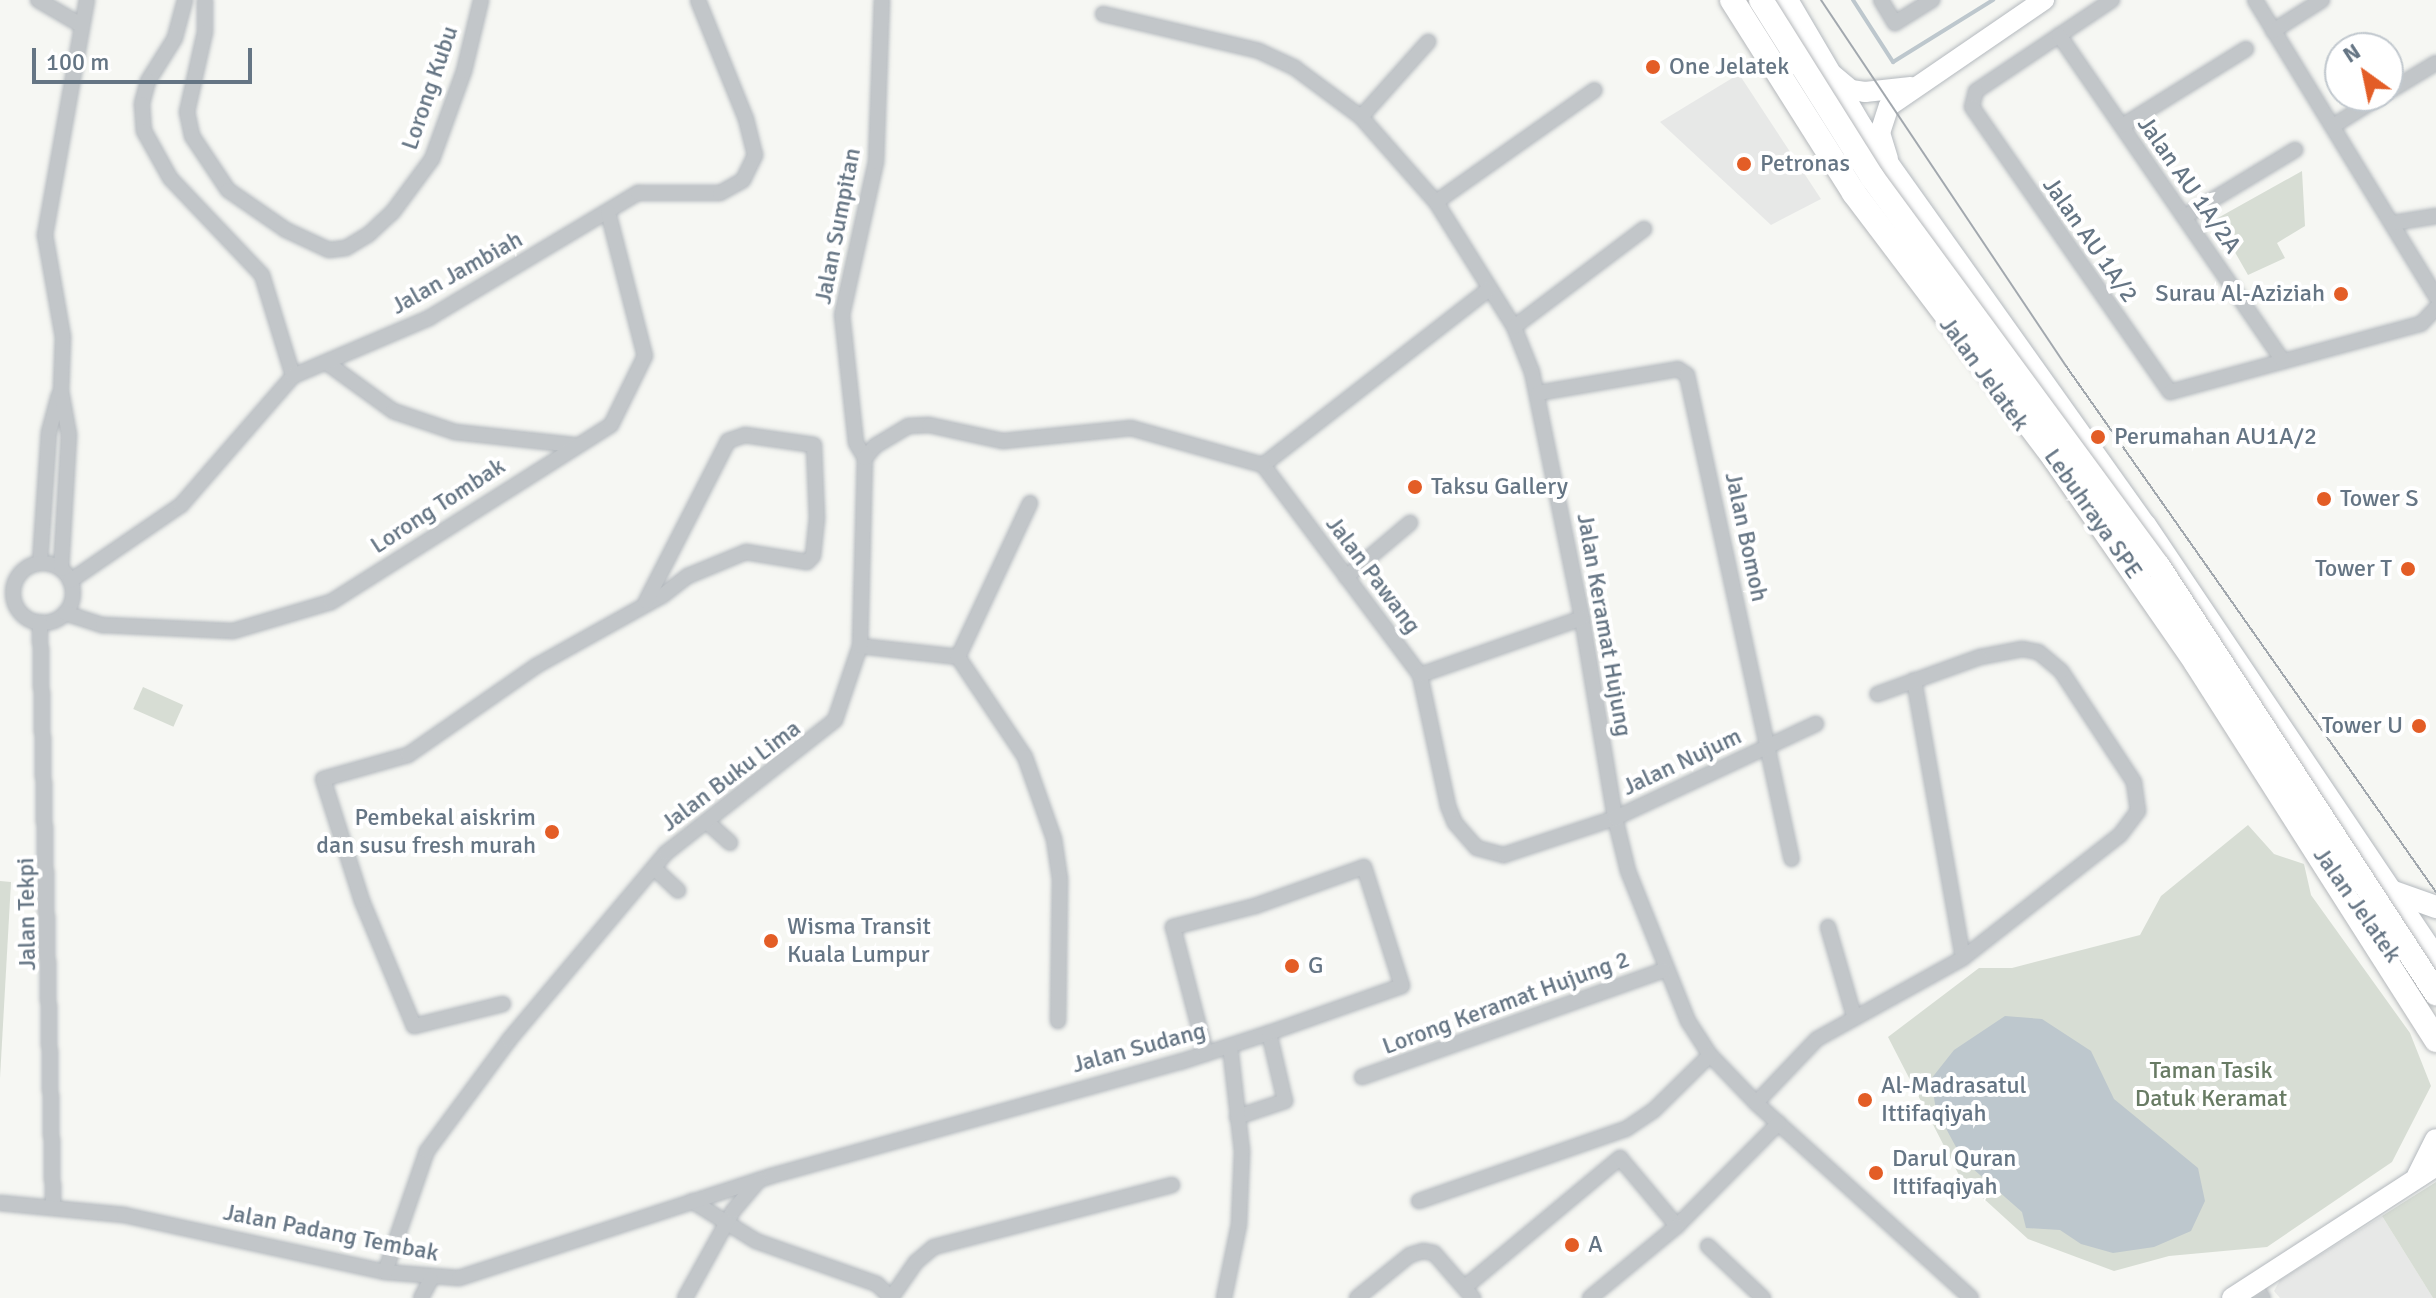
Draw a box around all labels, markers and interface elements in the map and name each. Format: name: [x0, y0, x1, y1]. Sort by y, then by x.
street label: Lorong Kubu: [395, 22, 465, 154]
scale bar: [36, 32, 256, 82]
north arrow: [2324, 32, 2404, 112]
text: N: [2338, 38, 2366, 69]
text: 100 m: [46, 47, 109, 77]
place label: One Jelatek: [1669, 53, 1789, 81]
marker: One Jelatek: [1644, 58, 1662, 76]
street label: Jalan AU 1A/2A: [2131, 111, 2247, 259]
street label: Jalan Sumpitan: [809, 146, 867, 306]
place label: Petronas: [1760, 150, 1850, 178]
marker: Petronas: [1735, 155, 1753, 173]
street label: Jalan AU 1A/2: [2036, 172, 2144, 308]
street label: Jalan Jambiah: [386, 225, 528, 321]
place label: Surau Al-Aziziah: [2155, 280, 2325, 308]
marker: Surau Al-Aziziah: [2332, 285, 2350, 303]
street label: Jalan Jelatek: [1933, 311, 2035, 437]
place label: Perumahan AU1A/2: [2114, 423, 2317, 451]
marker: Perumahan AU1A/2: [2089, 428, 2107, 446]
street label: Lebuhraya SPE: [2038, 443, 2148, 585]
street label: Lorong Tombak: [365, 452, 511, 560]
street label: Jalan Bomoh: [1718, 470, 1774, 604]
place label: Taksu Gallery: [1431, 473, 1568, 501]
marker: Taksu Gallery: [1406, 478, 1424, 496]
place label: Tower S: [2340, 485, 2419, 513]
marker: Tower S: [2315, 490, 2333, 508]
street label: Jalan Pawang: [1319, 510, 1427, 640]
street label: Jalan Keramat Hujung: [1570, 511, 1638, 739]
place label: Tower T: [2315, 555, 2392, 583]
marker: Tower T: [2399, 560, 2417, 578]
place label: Tower U: [2322, 712, 2403, 740]
street label: Jalan Buku Lima: [655, 714, 807, 838]
marker: Tower U: [2410, 717, 2428, 735]
street label: Jalan Nujum: [1618, 722, 1746, 802]
place label: Pembekal aiskrim dan susu fresh murah: [316, 804, 536, 860]
marker: Pembekal aiskrim dan susu fresh murah: [543, 823, 561, 841]
street label: Jalan Jelatek: [2307, 842, 2407, 968]
street label: Jalan Tekpi: [12, 857, 42, 971]
place label: Wisma Transit Kuala Lumpur: [787, 913, 931, 969]
marker: Wisma Transit Kuala Lumpur: [762, 932, 780, 950]
street label: Lorong Keramat Hujung 2: [1379, 945, 1633, 1061]
place label: G: [1308, 952, 1323, 980]
marker: G: [1283, 957, 1301, 975]
street label: Jalan Sudang: [1069, 1016, 1209, 1080]
park label: Taman Tasik Datuk Keramat: [2135, 1057, 2287, 1113]
place label: Al-Madrasatul Ittifaqiyah: [1881, 1072, 2027, 1128]
marker: Al-Madrasatul Ittifaqiyah: [1856, 1091, 1874, 1109]
place label: Darul Quran Ittifaqiyah: [1892, 1145, 2016, 1201]
marker: Darul Quran Ittifaqiyah: [1867, 1164, 1885, 1182]
street label: Jalan Padang Tembak: [221, 1198, 441, 1268]
place label: A: [1588, 1231, 1603, 1259]
marker: A: [1563, 1236, 1581, 1254]

